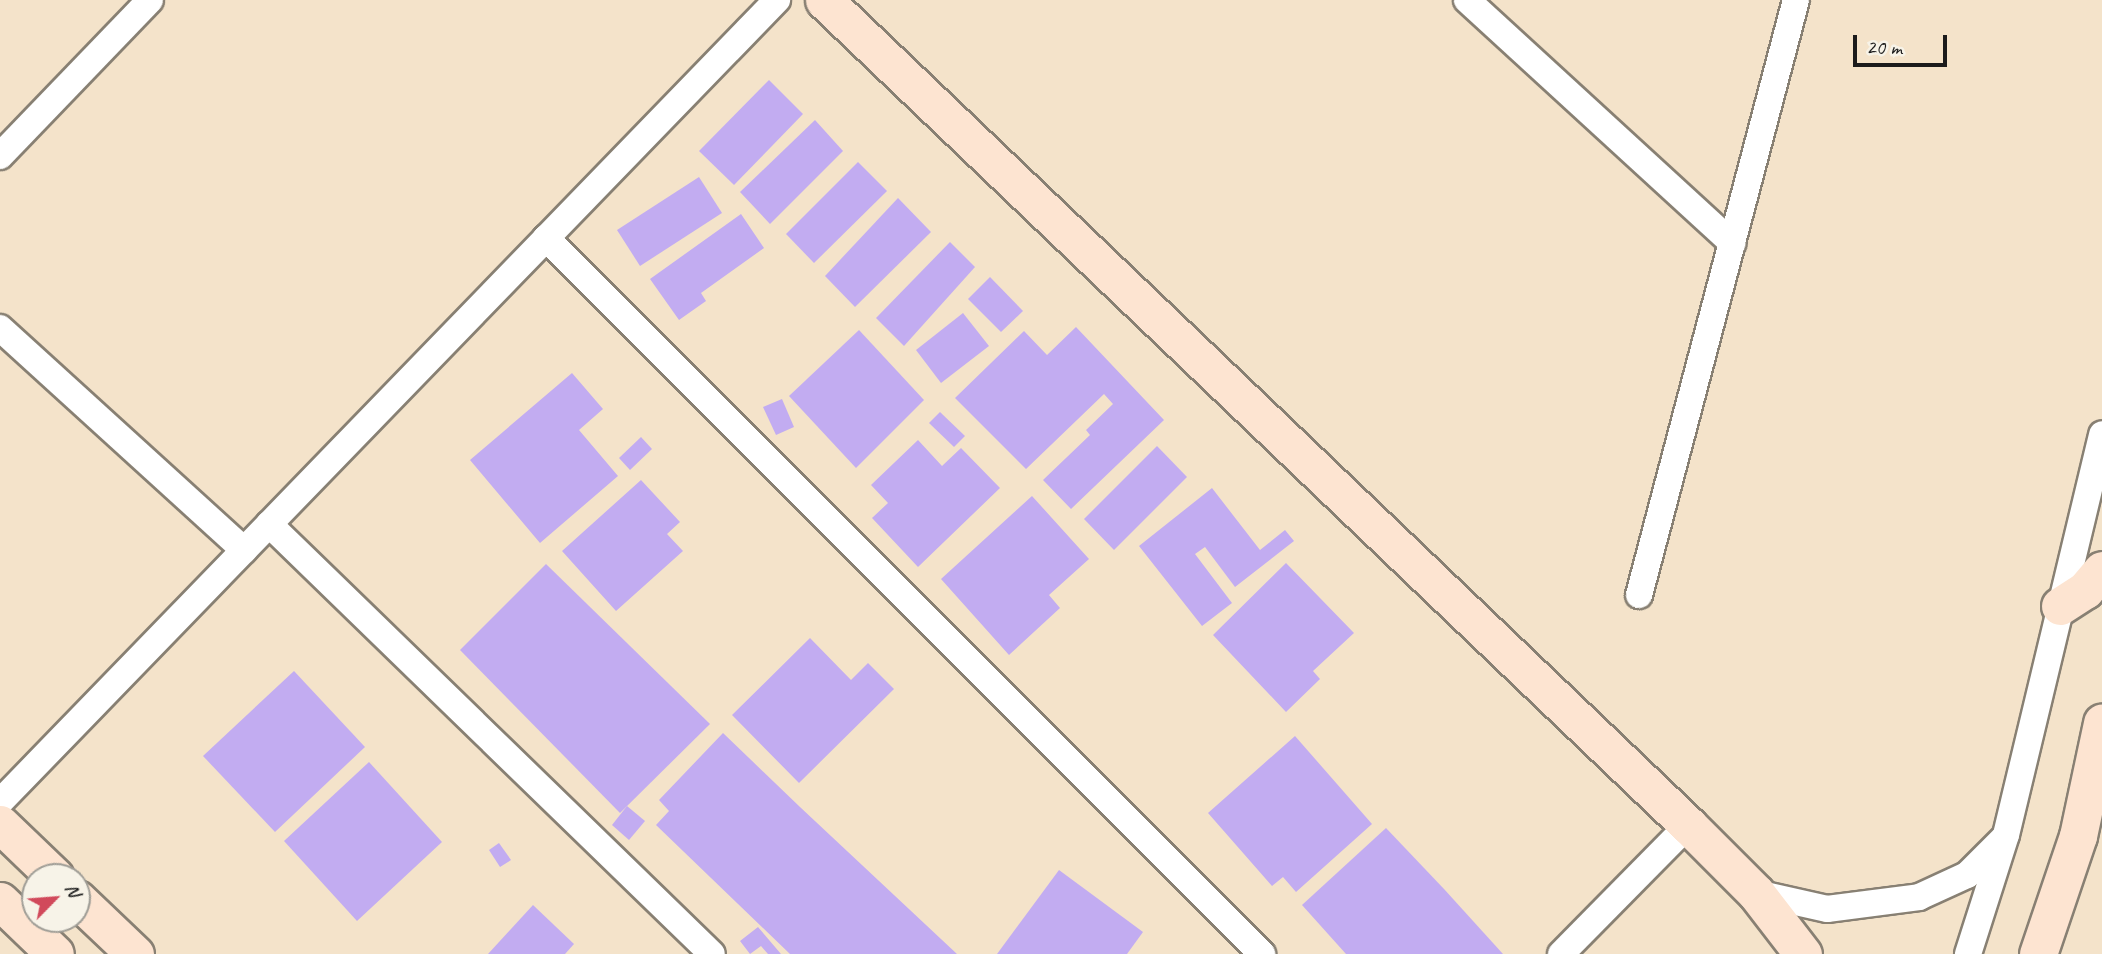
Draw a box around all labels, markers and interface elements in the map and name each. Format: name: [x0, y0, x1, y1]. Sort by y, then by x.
scale bar: [1857, 21, 1952, 65]
text: 20 m: [1866, 34, 1902, 60]
north arrow: [21, 863, 91, 933]
text: N: [60, 880, 87, 900]

